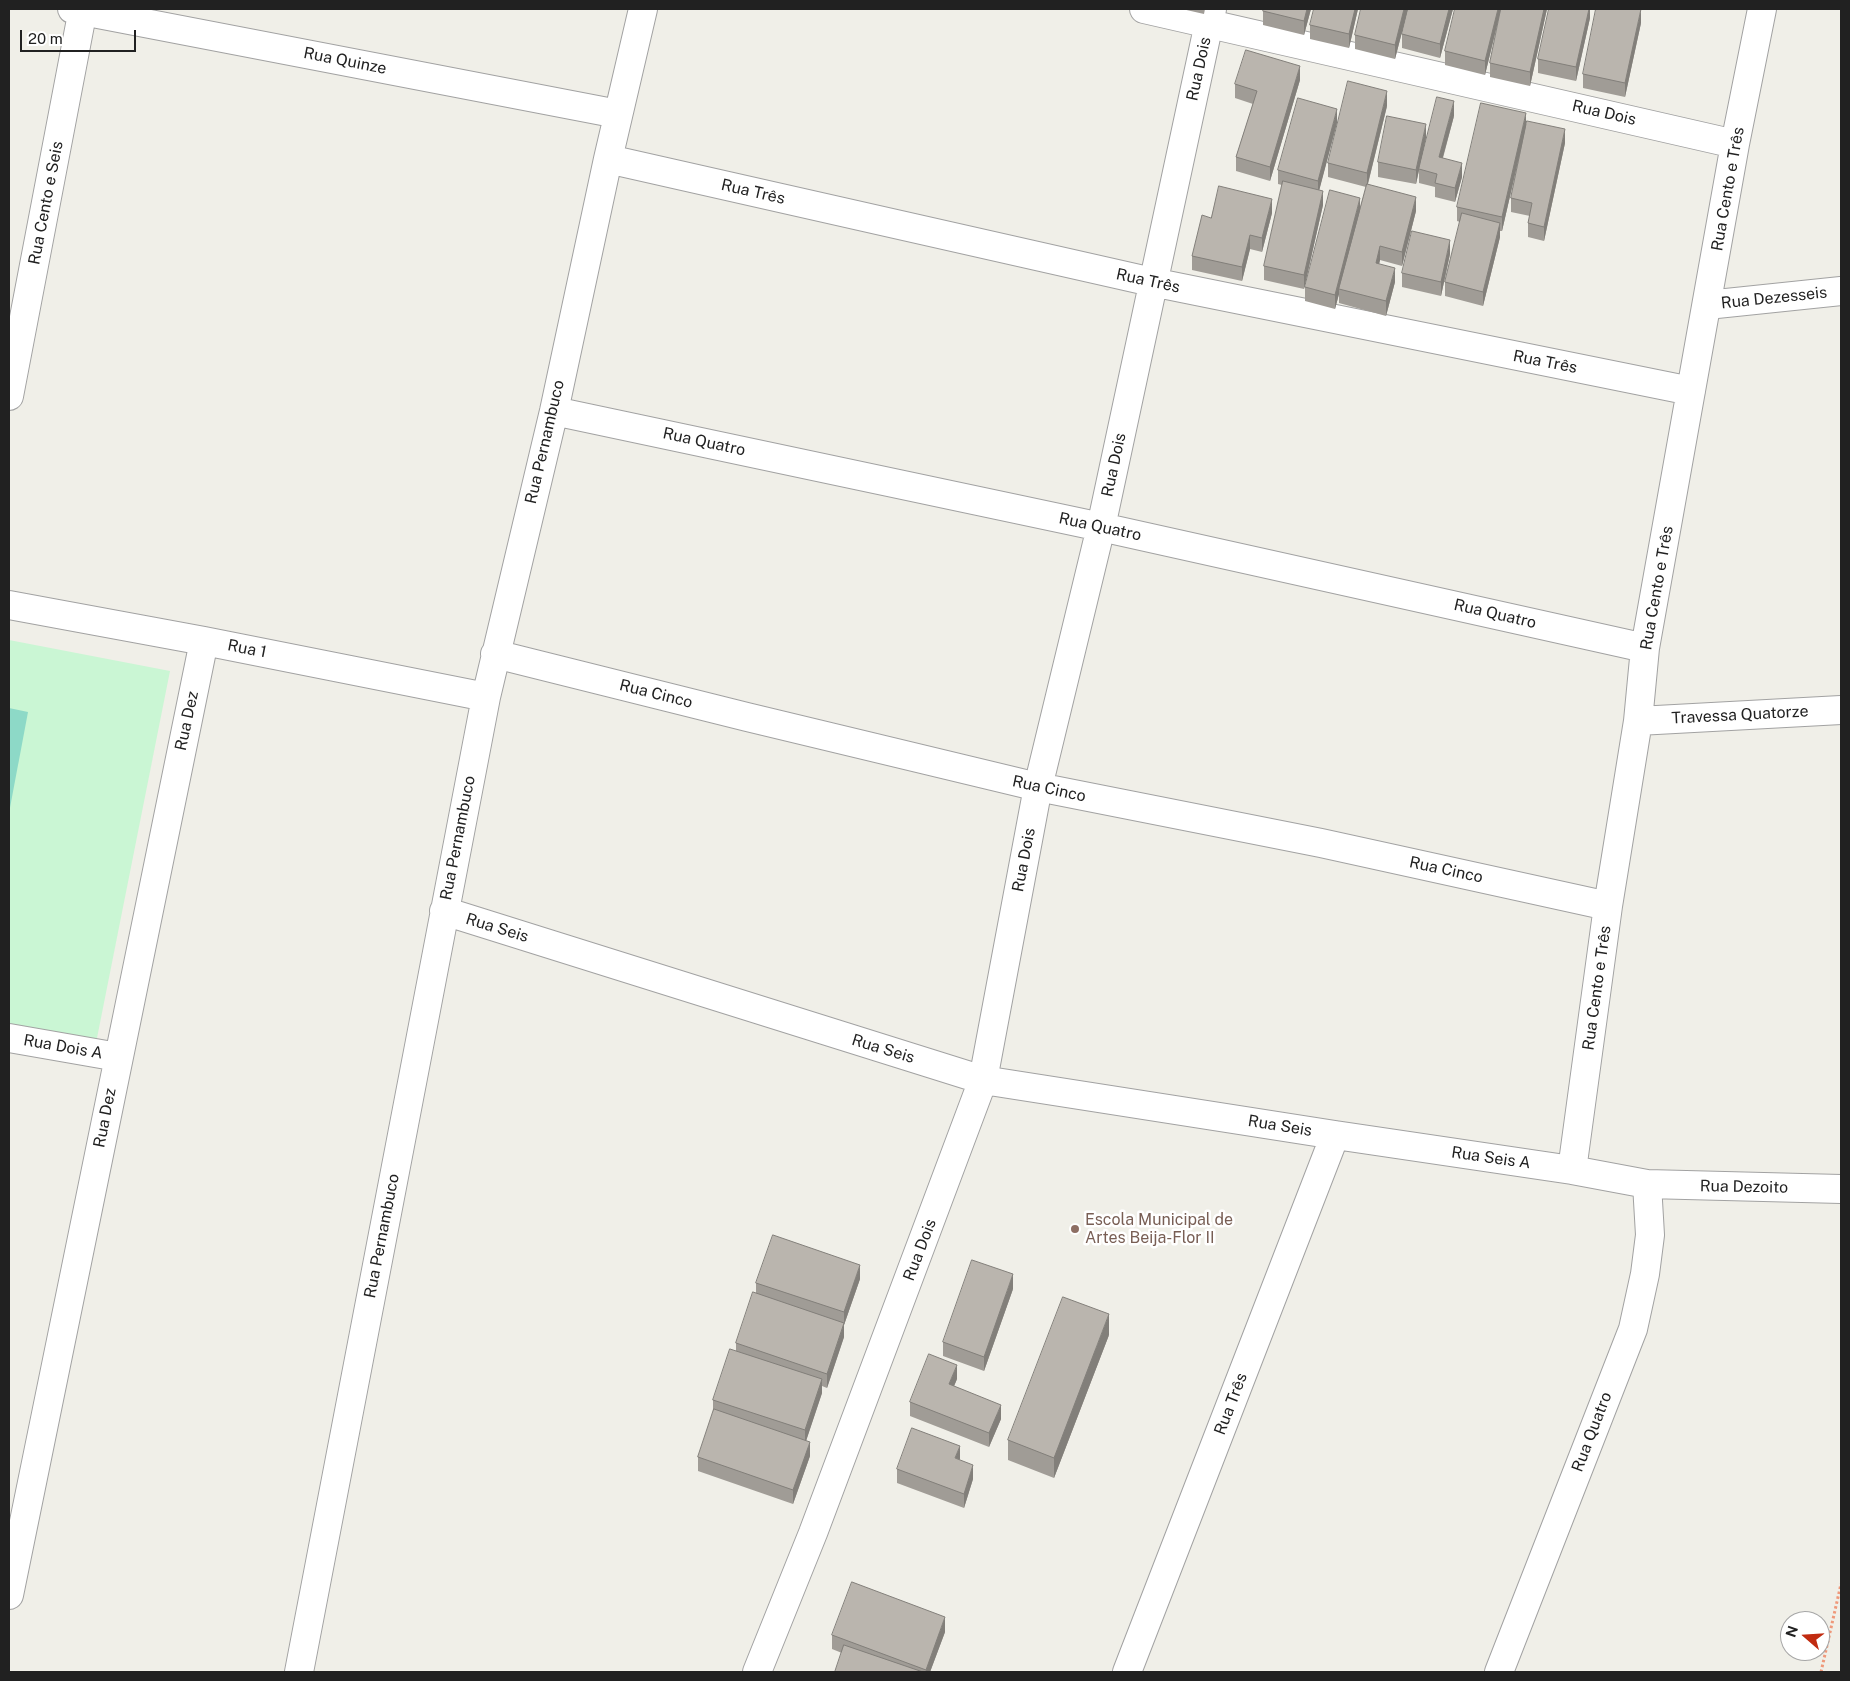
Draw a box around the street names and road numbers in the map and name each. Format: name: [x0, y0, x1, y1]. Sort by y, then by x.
street label: Rua Dois: [1183, 35, 1215, 103]
street label: Rua Quinze: [302, 44, 388, 78]
street label: Rua Dois: [1570, 96, 1638, 130]
street label: Rua Cento e Três: [1708, 125, 1748, 253]
street label: Rua Cento e Seis: [25, 140, 67, 266]
street label: Rua Três: [719, 175, 787, 209]
street label: Rua Três: [1114, 265, 1182, 297]
street label: Rua Dezesseis: [1720, 283, 1828, 313]
street label: Rua Três: [1511, 346, 1579, 378]
street label: Rua Pernambuco: [521, 378, 569, 506]
street label: Rua Quatro: [661, 424, 747, 460]
street label: Rua Dois: [1098, 431, 1130, 499]
street label: Rua Quatro: [1057, 509, 1143, 545]
street label: Rua Cento e Três: [1637, 524, 1677, 652]
street label: Rua Quatro: [1452, 595, 1538, 633]
street label: Rua 1: [226, 636, 268, 662]
street label: Rua Cinco: [617, 676, 695, 712]
street label: Rua Dez: [171, 689, 203, 753]
street label: Travessa Quatorze: [1671, 702, 1809, 728]
street label: Rua Cinco: [1010, 772, 1088, 806]
street label: Rua Pernambuco: [437, 774, 479, 902]
street label: Rua Dois: [1008, 826, 1040, 894]
street label: Rua Cinco: [1407, 853, 1485, 887]
street label: Rua Seis: [463, 909, 531, 947]
street label: Rua Cento e Três: [1579, 924, 1615, 1052]
street label: Rua Seis: [849, 1030, 917, 1068]
street label: Rua Dois A: [22, 1031, 104, 1063]
street label: Rua Dez: [90, 1087, 120, 1149]
street label: Rua Seis: [1247, 1111, 1313, 1141]
street label: Rua Seis A: [1450, 1143, 1532, 1173]
street label: Rua Pernambuco: [361, 1172, 403, 1300]
street label: Rua Dezoito: [1700, 1177, 1788, 1197]
street label: Rua Dois: [899, 1216, 941, 1284]
street label: Rua Três: [1210, 1370, 1252, 1438]
street label: Rua Quatro: [1568, 1389, 1616, 1475]

